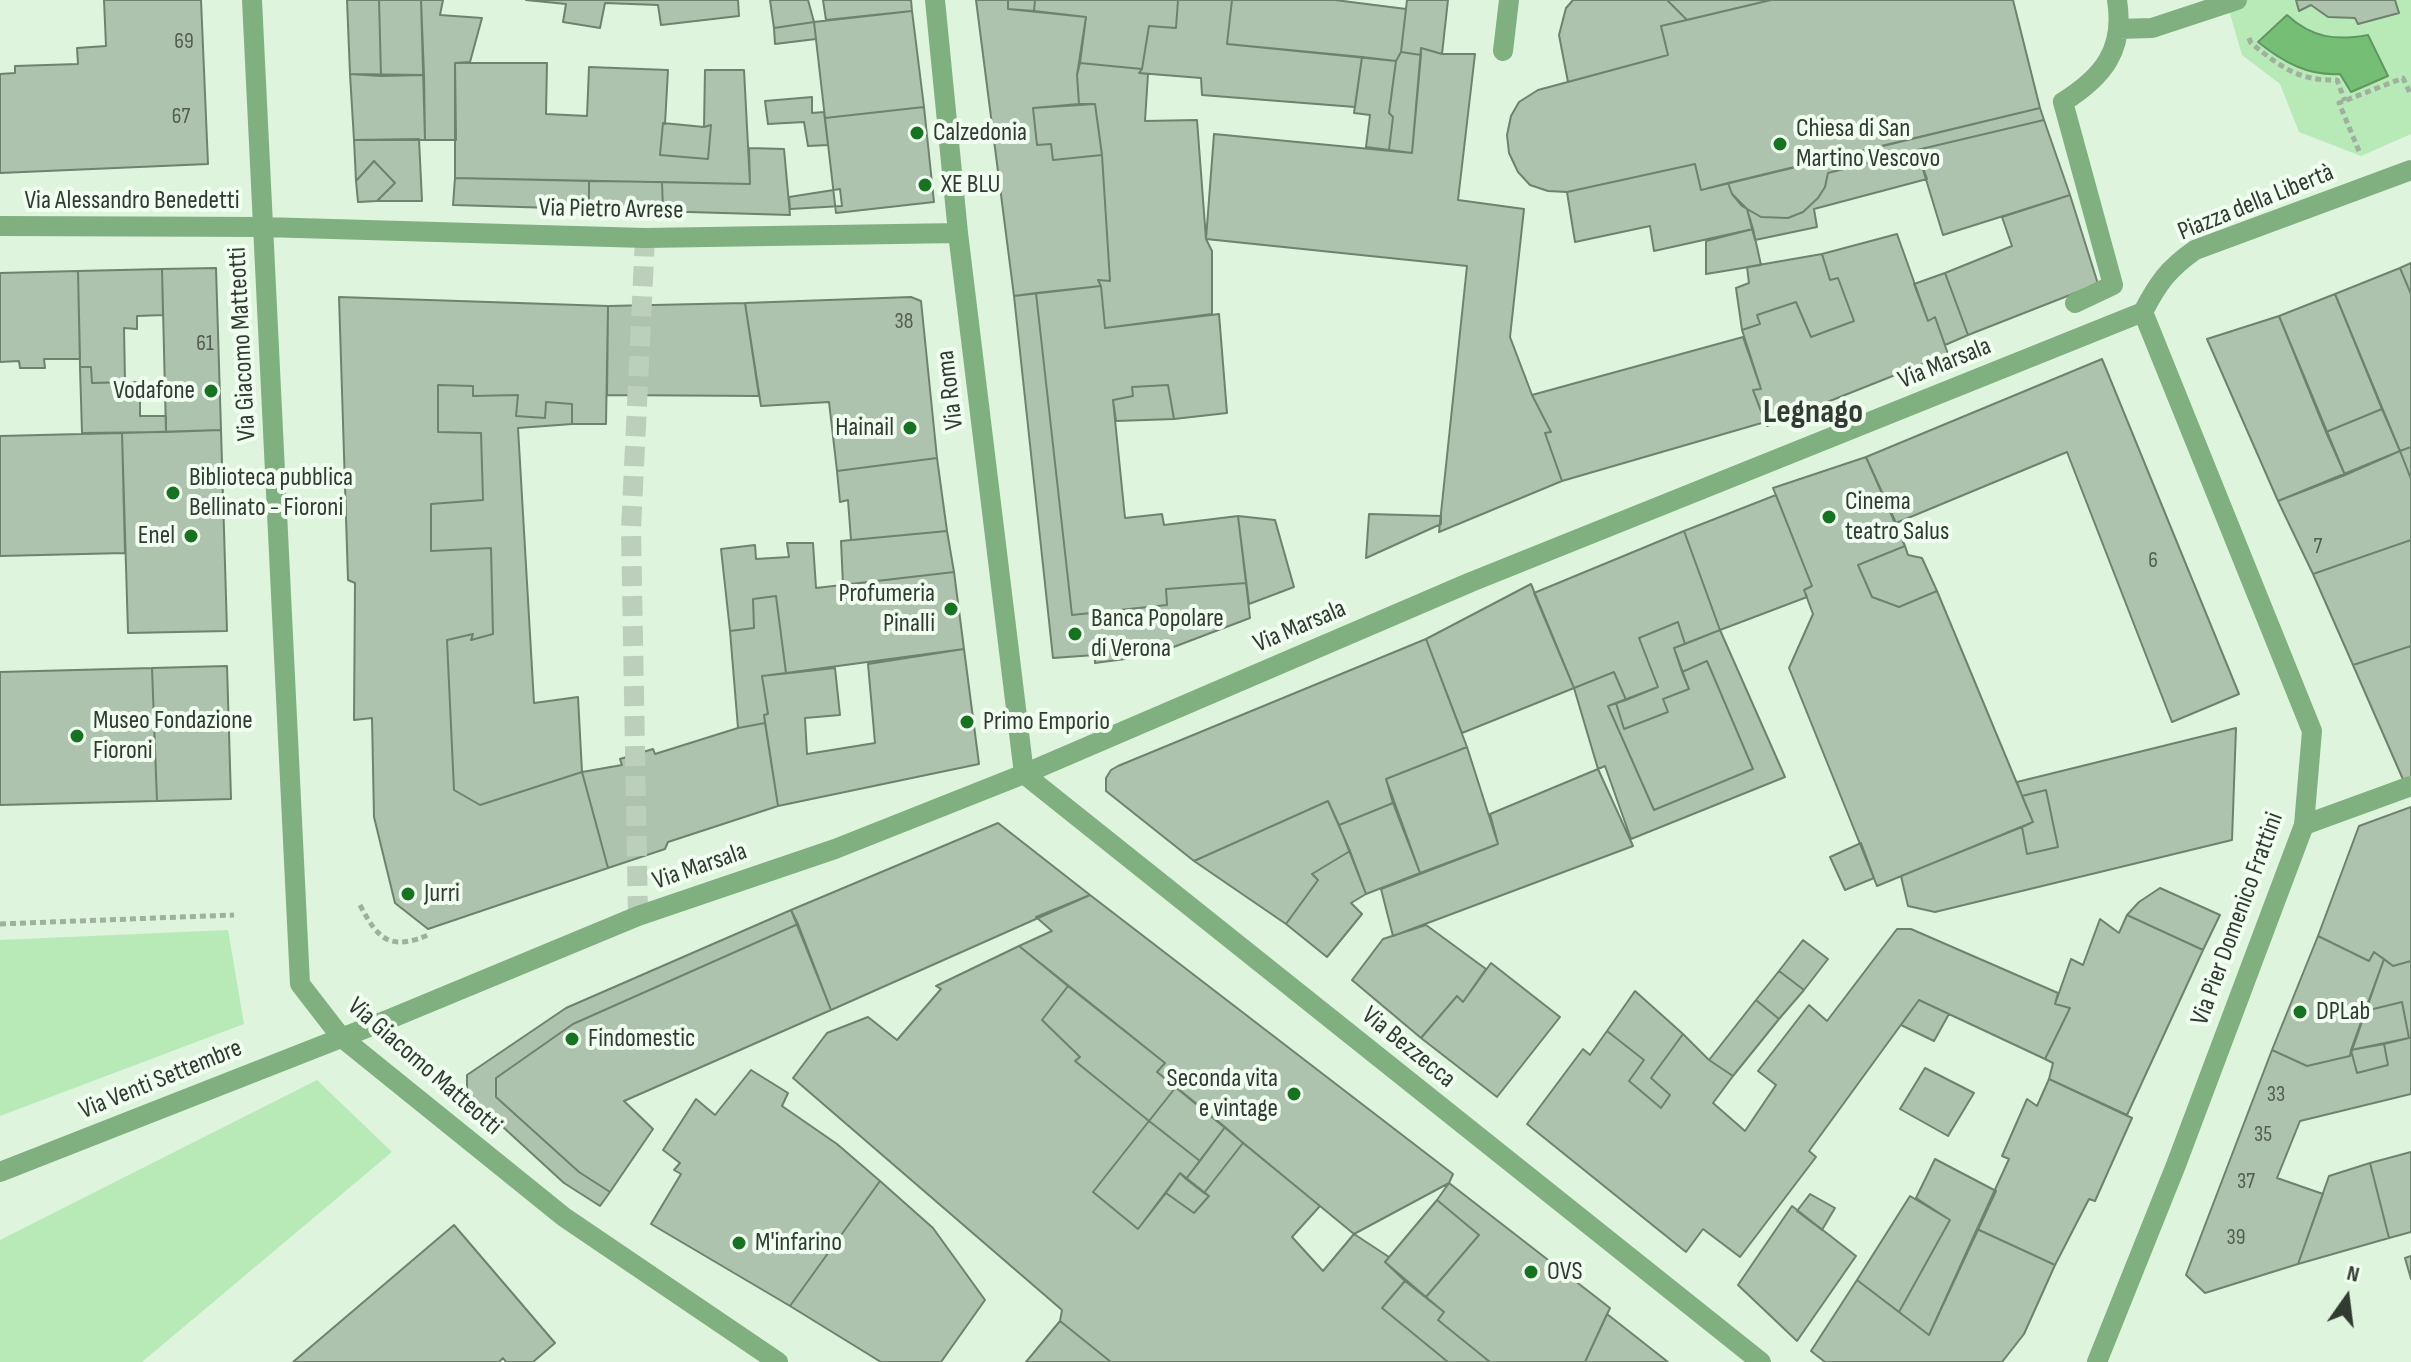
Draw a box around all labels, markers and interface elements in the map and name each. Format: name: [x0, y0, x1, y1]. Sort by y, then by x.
house number: 69: [174, 29, 194, 55]
house number: 67: [172, 104, 190, 130]
place label: Chiesa di San Martino Vescovo: [1796, 113, 1940, 174]
place label: Calzedonia: [933, 117, 1027, 149]
marker: Calzedonia: [908, 124, 926, 142]
marker: Chiesa di San Martino Vescovo: [1771, 135, 1789, 153]
street label: Piazza della Libertà: [2174, 158, 2338, 248]
place label: XE BLU: [941, 169, 1000, 201]
marker: XE BLU: [916, 176, 934, 194]
street label: Via Alessandro Benedetti: [24, 185, 240, 217]
street label: Via Pietro Avrese: [538, 193, 684, 227]
street label: Via Giacomo Matteotti: [222, 246, 264, 442]
house number: 38: [895, 309, 913, 335]
house number: 61: [196, 331, 214, 357]
street label: Via Marsala: [1894, 331, 1996, 397]
street label: Via Roma: [931, 348, 971, 432]
place label: Vodafone: [113, 375, 195, 407]
marker: Vodafone: [202, 382, 220, 400]
district label: Legnago: [1763, 393, 1863, 433]
place label: Hainail: [835, 412, 894, 444]
marker: Hainail: [901, 419, 919, 437]
place label: Biblioteca pubblica Bellinato - Fioroni: [189, 462, 353, 524]
marker: Biblioteca pubblica Bellinato - Fioroni: [164, 484, 182, 502]
place label: Cinema teatro Salus: [1845, 486, 1949, 548]
marker: Cinema teatro Salus: [1820, 508, 1838, 526]
place label: Enel: [138, 520, 175, 552]
marker: Enel: [182, 527, 200, 545]
house number: 7: [2314, 534, 2322, 560]
house number: 6: [2148, 548, 2158, 574]
place label: Profumeria Pinalli: [838, 578, 935, 640]
street label: Via Marsala: [1249, 594, 1351, 660]
marker: Profumeria Pinalli: [942, 600, 960, 618]
place label: Banca Popolare di Verona: [1091, 603, 1224, 664]
marker: Banca Popolare di Verona: [1066, 625, 1084, 643]
place label: Museo Fondazione Fioroni: [93, 705, 253, 766]
place label: Primo Emporio: [983, 706, 1110, 738]
marker: Primo Emporio: [958, 713, 976, 731]
marker: Museo Fondazione Fioroni: [68, 727, 86, 745]
street label: Via Pier Domenico Frattini: [2185, 808, 2291, 1030]
street label: Via Marsala: [649, 836, 751, 898]
place label: Jurri: [424, 878, 460, 910]
marker: Jurri: [399, 885, 417, 903]
street label: Via Giacomo Matteotti: [340, 992, 508, 1142]
place label: DPLab: [2316, 996, 2370, 1028]
street label: Via Bezzecca: [1355, 1001, 1461, 1095]
marker: DPLab: [2291, 1003, 2309, 1021]
place label: Findomestic: [588, 1023, 695, 1055]
marker: Findomestic: [563, 1030, 581, 1048]
street label: Via Venti Settembre: [75, 1033, 247, 1127]
place label: Seconda vita e vintage: [1167, 1063, 1278, 1124]
house number: 33: [2267, 1082, 2285, 1108]
marker: Seconda vita e vintage: [1285, 1085, 1303, 1103]
house number: 35: [2254, 1122, 2272, 1148]
house number: 37: [2237, 1169, 2255, 1195]
house number: 39: [2227, 1225, 2245, 1251]
place label: M'infarino: [755, 1227, 842, 1259]
marker: M'infarino: [730, 1234, 748, 1252]
place label: OVS: [1547, 1256, 1583, 1288]
north arrow: [2307, 1258, 2387, 1338]
text: N: [2344, 1260, 2362, 1289]
marker: OVS: [1522, 1263, 1540, 1281]

